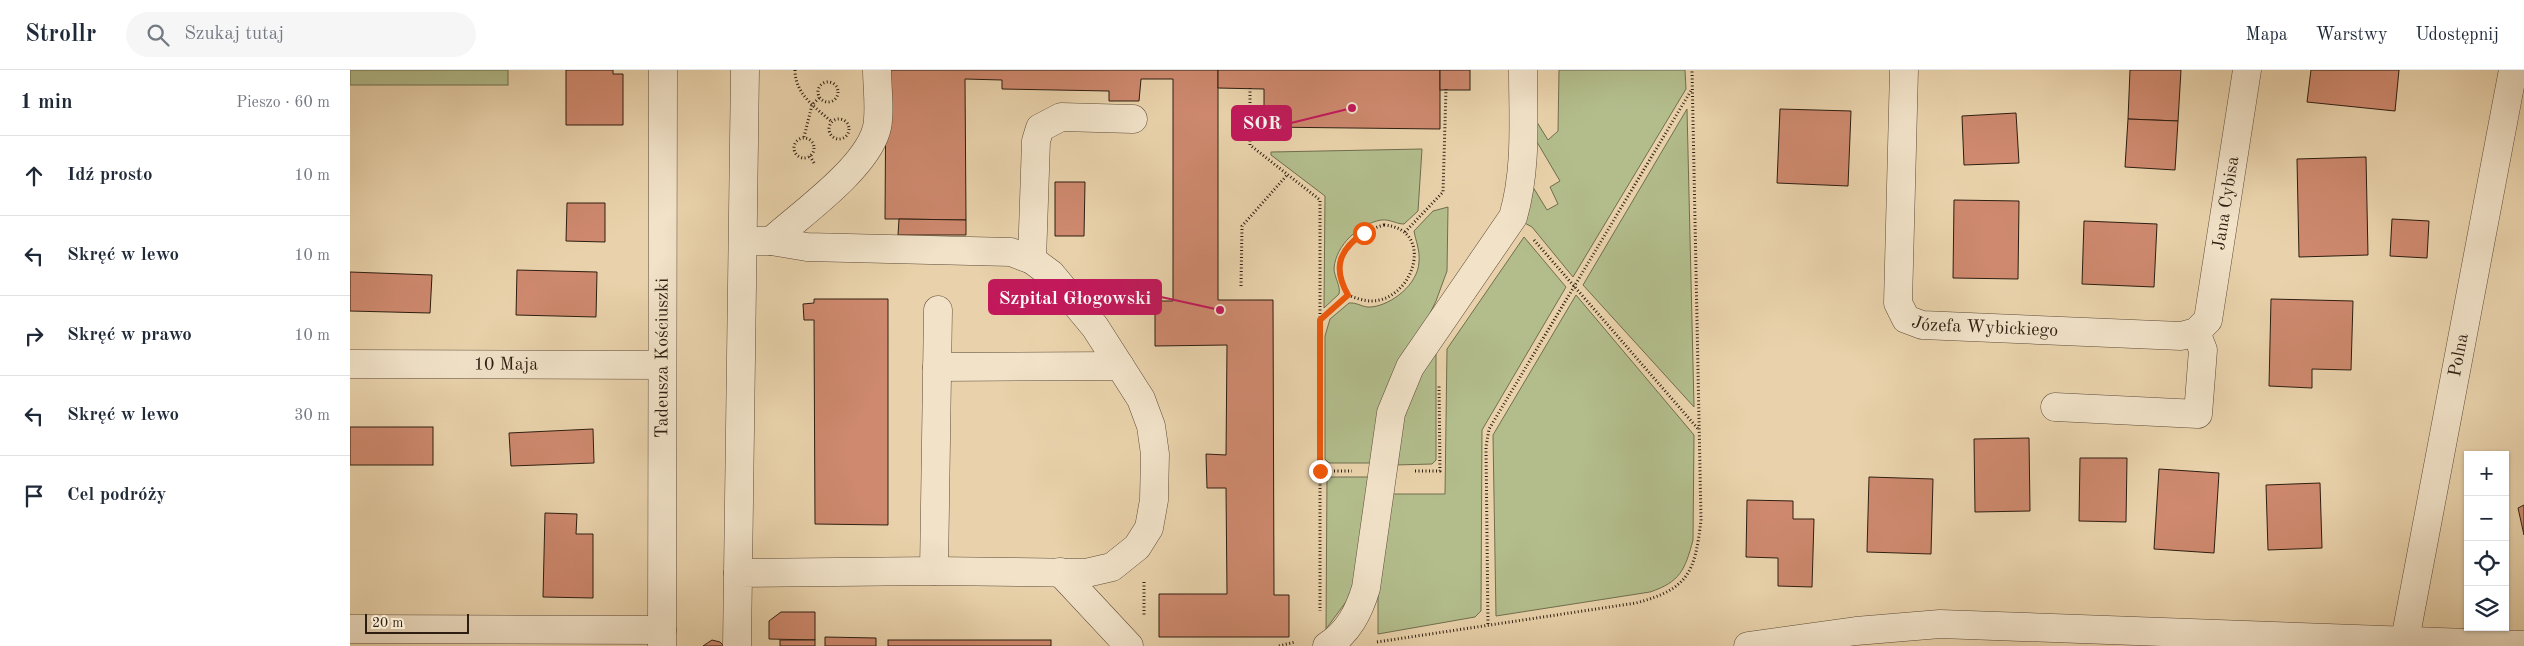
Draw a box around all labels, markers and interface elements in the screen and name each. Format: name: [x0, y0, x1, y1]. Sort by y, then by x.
search box: [126, 12, 476, 57]
icon: search: [144, 21, 172, 49]
text: Strollr: [25, 23, 96, 47]
text: Szukaj tutaj: [184, 25, 284, 44]
text: Mapa: [2246, 26, 2288, 44]
text: Warstwy: [2316, 26, 2387, 44]
text: Udostępnij: [2415, 26, 2499, 44]
text: 1 min: [20, 92, 73, 113]
text: Pieszo · 60 m: [236, 95, 330, 111]
callout: SOR: [1232, 106, 1291, 140]
text: SOR: [1242, 115, 1282, 134]
street label: Jana Cybisa: [2210, 155, 2242, 251]
icon: ahead: [20, 162, 48, 190]
text: Idź prosto: [67, 166, 152, 185]
text: 10 m: [294, 168, 330, 184]
route start: [1353, 222, 1376, 245]
icon: left: [20, 242, 48, 270]
text: Skręć w lewo: [67, 246, 179, 265]
text: 10 m: [294, 248, 330, 264]
street label: Tadeusza Kościuszki: [653, 278, 672, 438]
callout: Szpital Głogowski: [989, 280, 1161, 314]
text: Szpital Głogowski: [999, 290, 1152, 309]
street label: Józefa Wybickiego: [1909, 313, 2059, 340]
icon: right: [20, 322, 48, 350]
text: Skręć w prawo: [67, 326, 192, 345]
text: 10 m: [294, 328, 330, 344]
street label: Polna: [2446, 332, 2472, 378]
street label: 10 Maja: [474, 355, 538, 374]
icon: left: [20, 402, 48, 430]
text: Skręć w lewo: [67, 406, 179, 425]
text: 30 m: [294, 408, 330, 424]
map controls: [2464, 451, 2509, 631]
button: +: [2464, 451, 2509, 496]
route end: [1309, 460, 1332, 483]
icon: arrive: [20, 482, 48, 510]
text: Cel podróży: [67, 486, 166, 505]
button: −: [2464, 496, 2509, 541]
button: locate: [2464, 541, 2509, 586]
button: layers: [2464, 586, 2509, 631]
scale bar: [365, 611, 469, 634]
text: 20 m: [372, 616, 403, 630]

